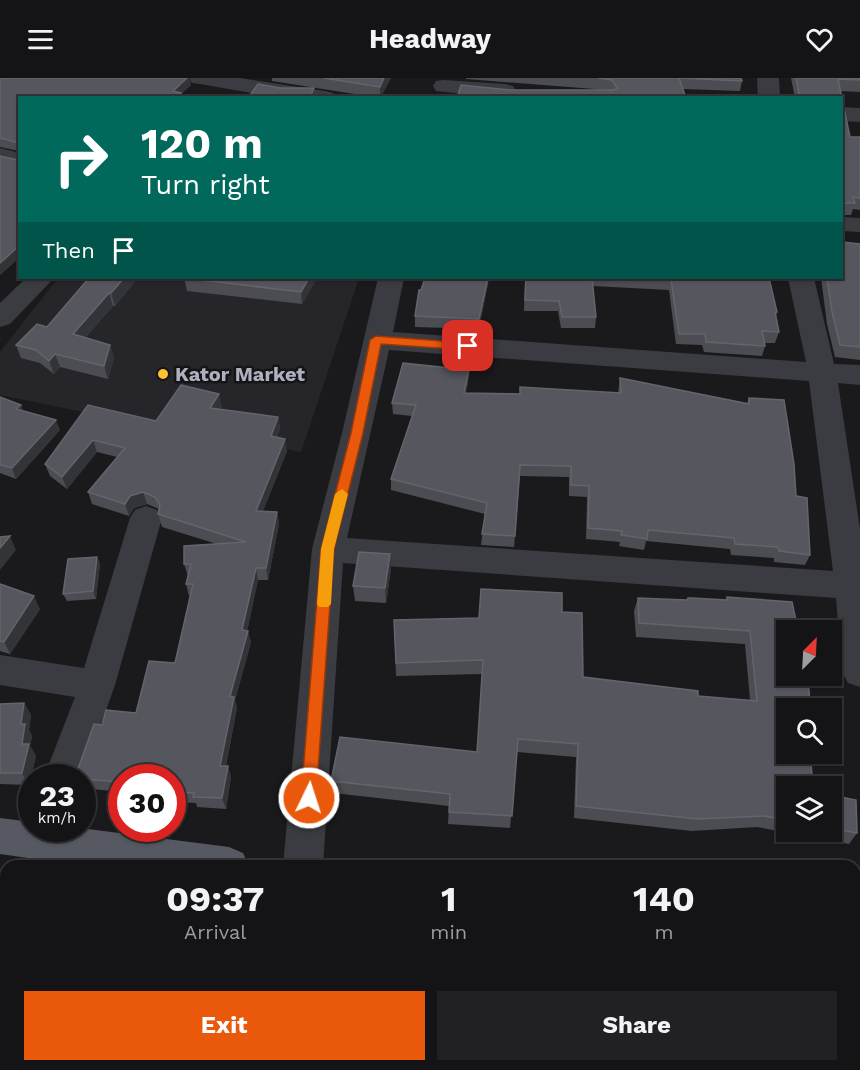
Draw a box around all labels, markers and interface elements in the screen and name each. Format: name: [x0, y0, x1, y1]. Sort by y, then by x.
icon: menu: [24, 23, 57, 56]
text: Headway: [369, 23, 491, 55]
icon: heart: [803, 23, 836, 56]
text: 120 m: [141, 119, 263, 168]
icon: right: [42, 120, 120, 198]
text: Turn right: [141, 169, 270, 201]
icon: arrive: [107, 234, 140, 267]
text: Then: [42, 238, 95, 263]
pin: [442, 320, 493, 371]
icon: arrive: [451, 329, 484, 362]
place label: Kator Market: [175, 362, 305, 386]
marker: Kator Market: [156, 367, 170, 381]
north arrow: [776, 620, 842, 686]
map controls: [776, 620, 842, 842]
button: search: [776, 698, 842, 764]
speed limit sign: 30: [108, 764, 186, 842]
position arrow: [277, 766, 341, 830]
button: layers: [776, 776, 842, 842]
text: 23: [39, 778, 75, 813]
text: km/h: [38, 809, 76, 827]
text: 09:37: [166, 878, 264, 920]
text: 1: [441, 878, 456, 920]
text: 140: [633, 878, 695, 920]
text: Arrival: [184, 920, 246, 944]
text: min: [430, 920, 467, 944]
text: m: [655, 920, 674, 944]
button: Exit: [24, 991, 425, 1060]
button: Share: [437, 991, 837, 1060]

